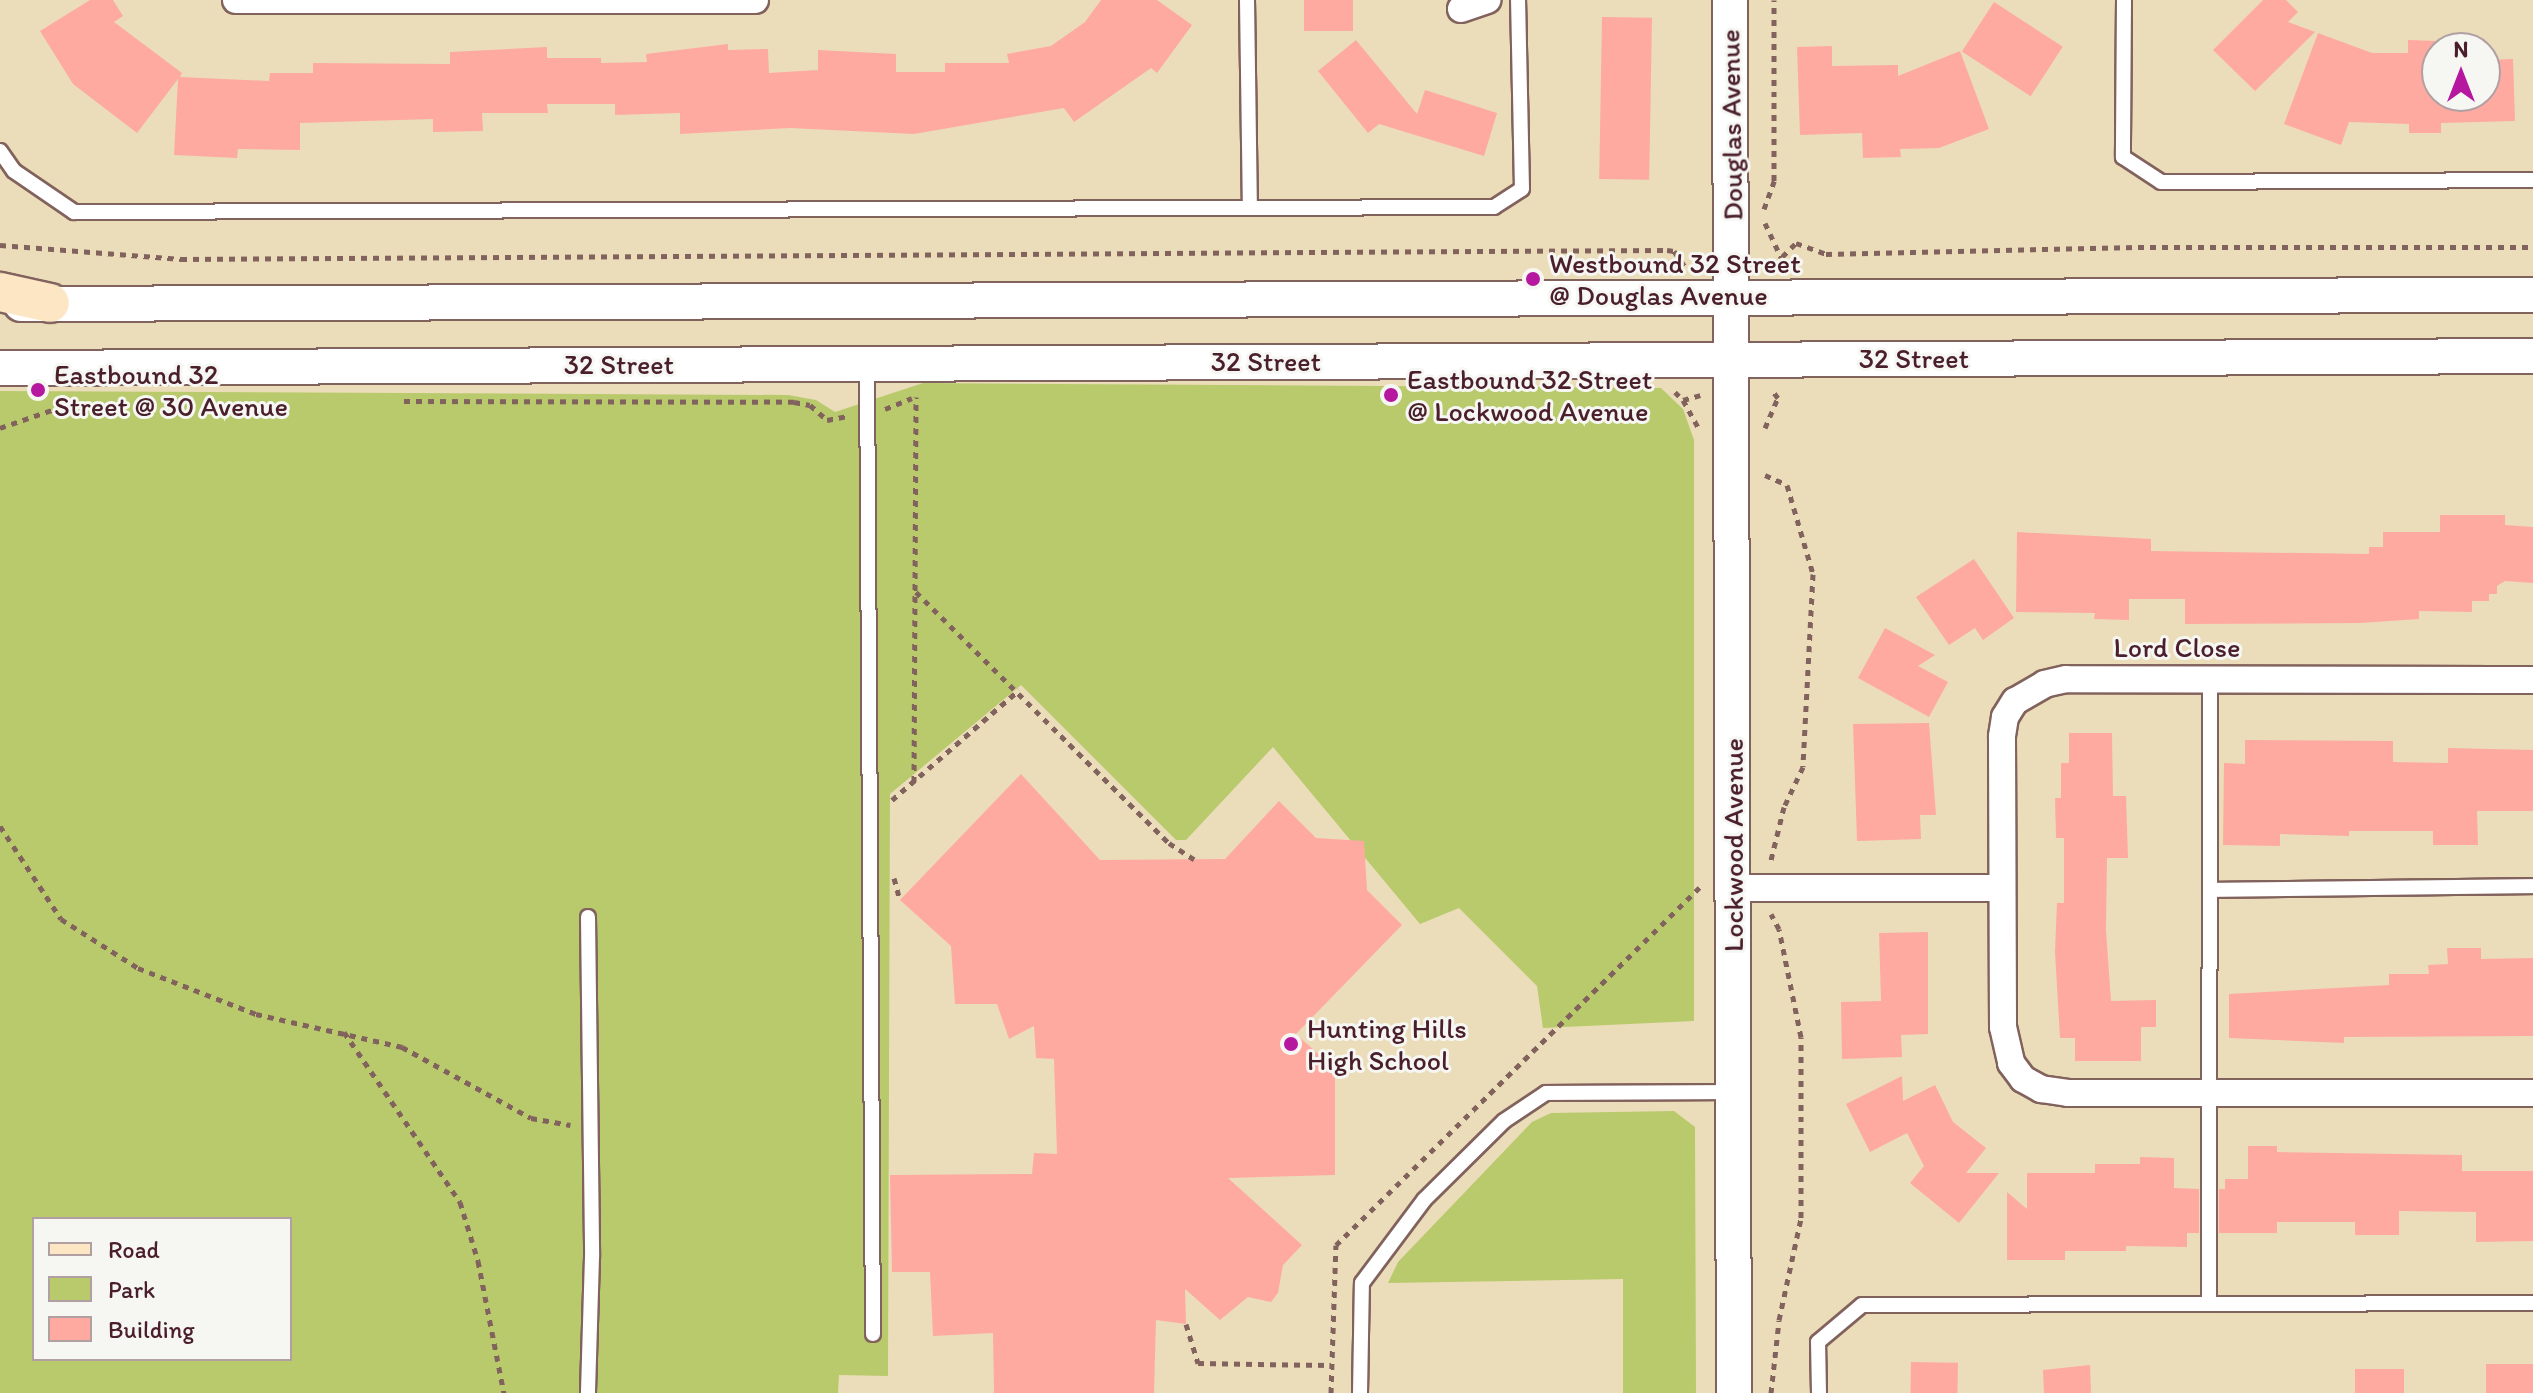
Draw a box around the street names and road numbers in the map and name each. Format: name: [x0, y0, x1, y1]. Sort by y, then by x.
street label: Douglas Avenue: [1713, 29, 1749, 221]
street label: 32 Street: [1859, 341, 1969, 375]
street label: 32 Street: [1211, 344, 1321, 378]
street label: 32 Street: [564, 347, 674, 381]
street label: Lord Close: [2114, 630, 2240, 664]
street label: Lockwood Avenue: [1716, 739, 1750, 951]

